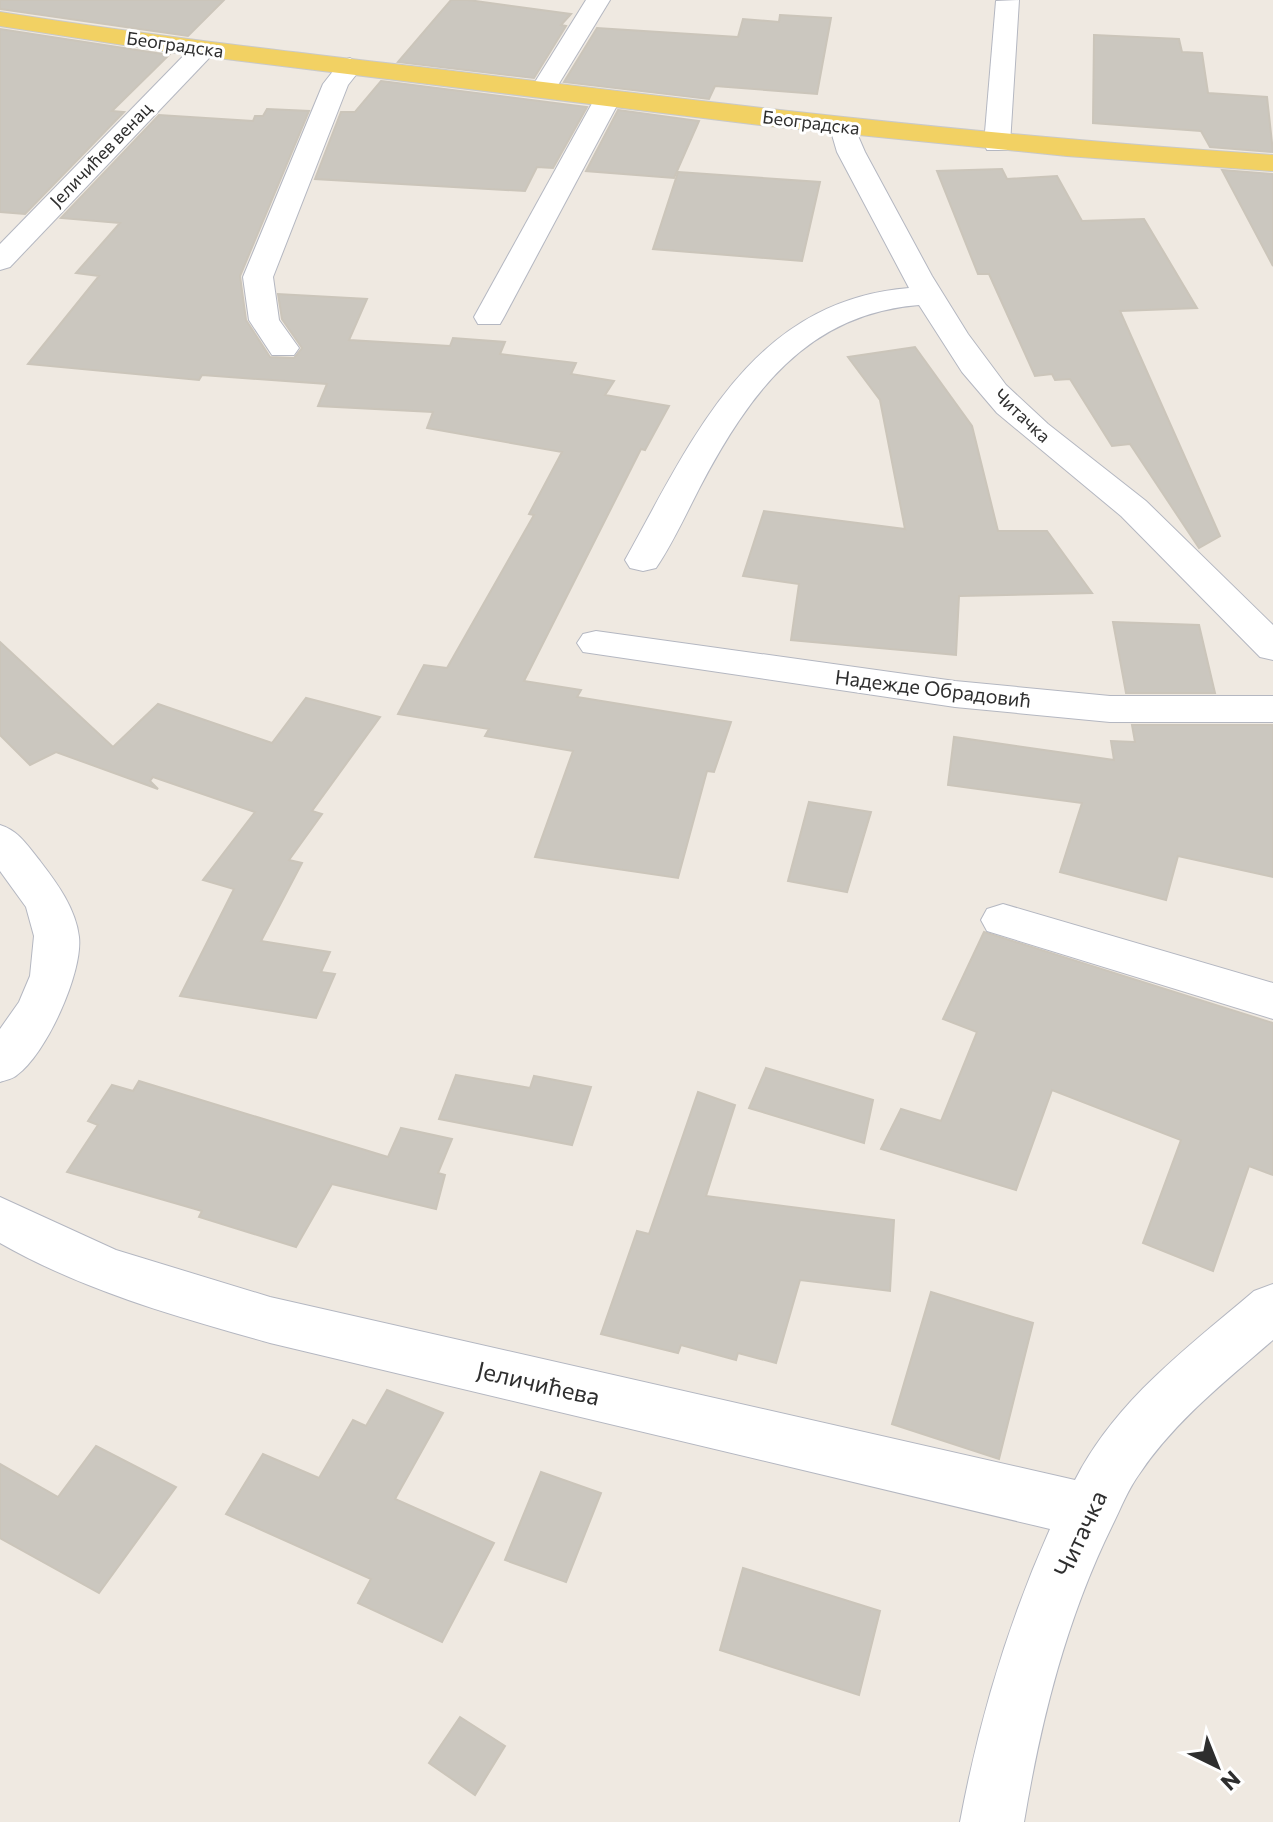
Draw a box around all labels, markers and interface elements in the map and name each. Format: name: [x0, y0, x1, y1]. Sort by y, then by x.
street label: Београдска: [125, 26, 225, 62]
street label: Јеличићев венац: [45, 97, 156, 211]
street label: Београдска: [761, 105, 861, 139]
street label: Читачка: [990, 384, 1055, 447]
street label: Надежде Обрадовић: [834, 664, 1032, 712]
street label: Јеличићева: [474, 1354, 603, 1411]
street label: Читачка: [1047, 1486, 1112, 1581]
north arrow: [1177, 1726, 1257, 1806]
text: N: [1216, 1765, 1246, 1796]

